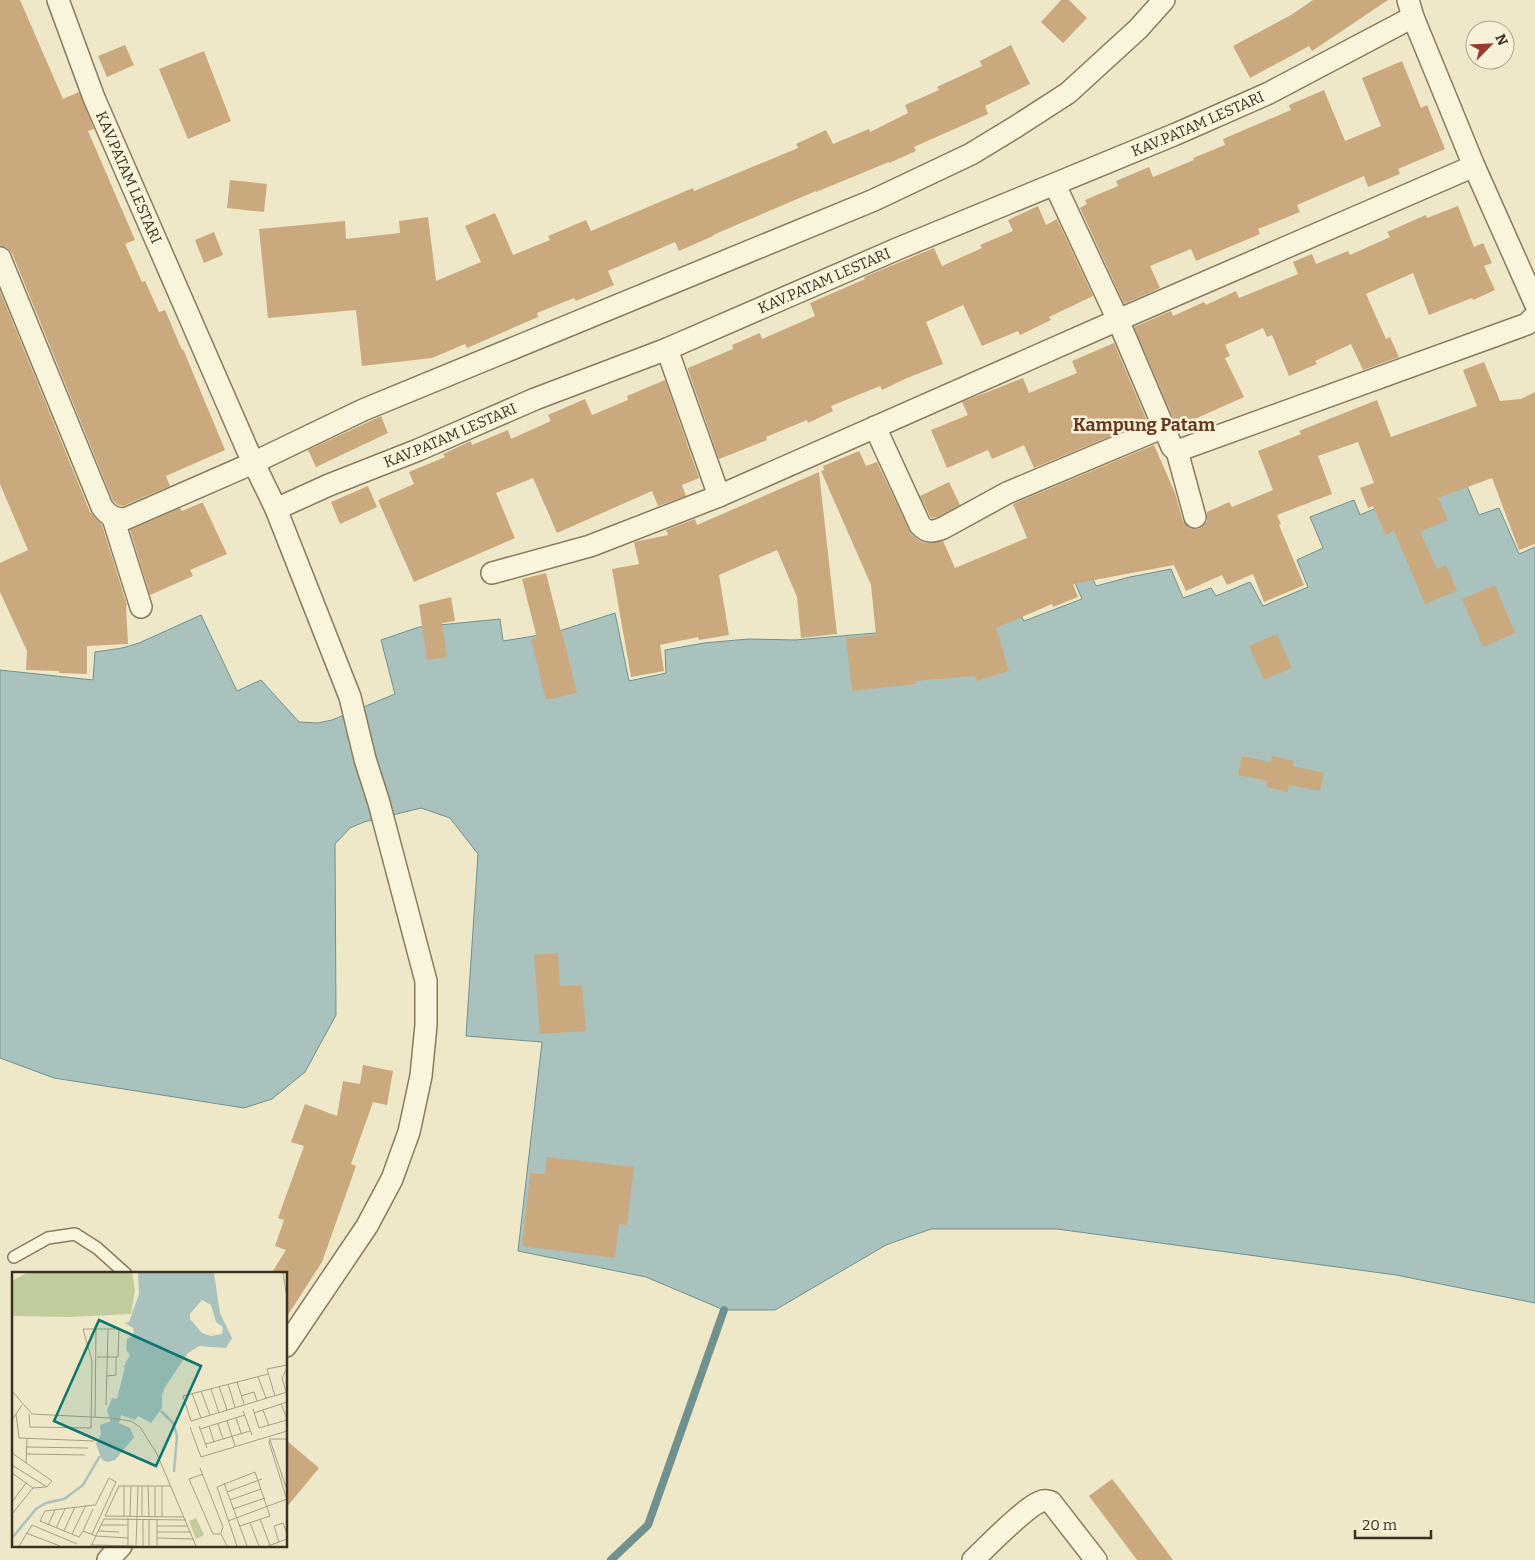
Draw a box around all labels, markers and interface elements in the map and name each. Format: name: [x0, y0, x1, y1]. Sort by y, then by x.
north arrow: [1465, 20, 1515, 70]
text: N: [1491, 32, 1511, 48]
street label: KAV.PATAM LESTARI: [1129, 87, 1267, 160]
street label: KAV.PATAM LESTARI: [92, 108, 165, 246]
street label: KAV.PATAM LESTARI: [755, 244, 893, 317]
street label: KAV.PATAM LESTARI: [381, 399, 519, 472]
district label: Kampung Patam: [1073, 414, 1215, 436]
inset map: [12, 1272, 288, 1548]
scale bar: [1355, 1508, 1431, 1540]
text: 20 m: [1362, 1516, 1398, 1534]

